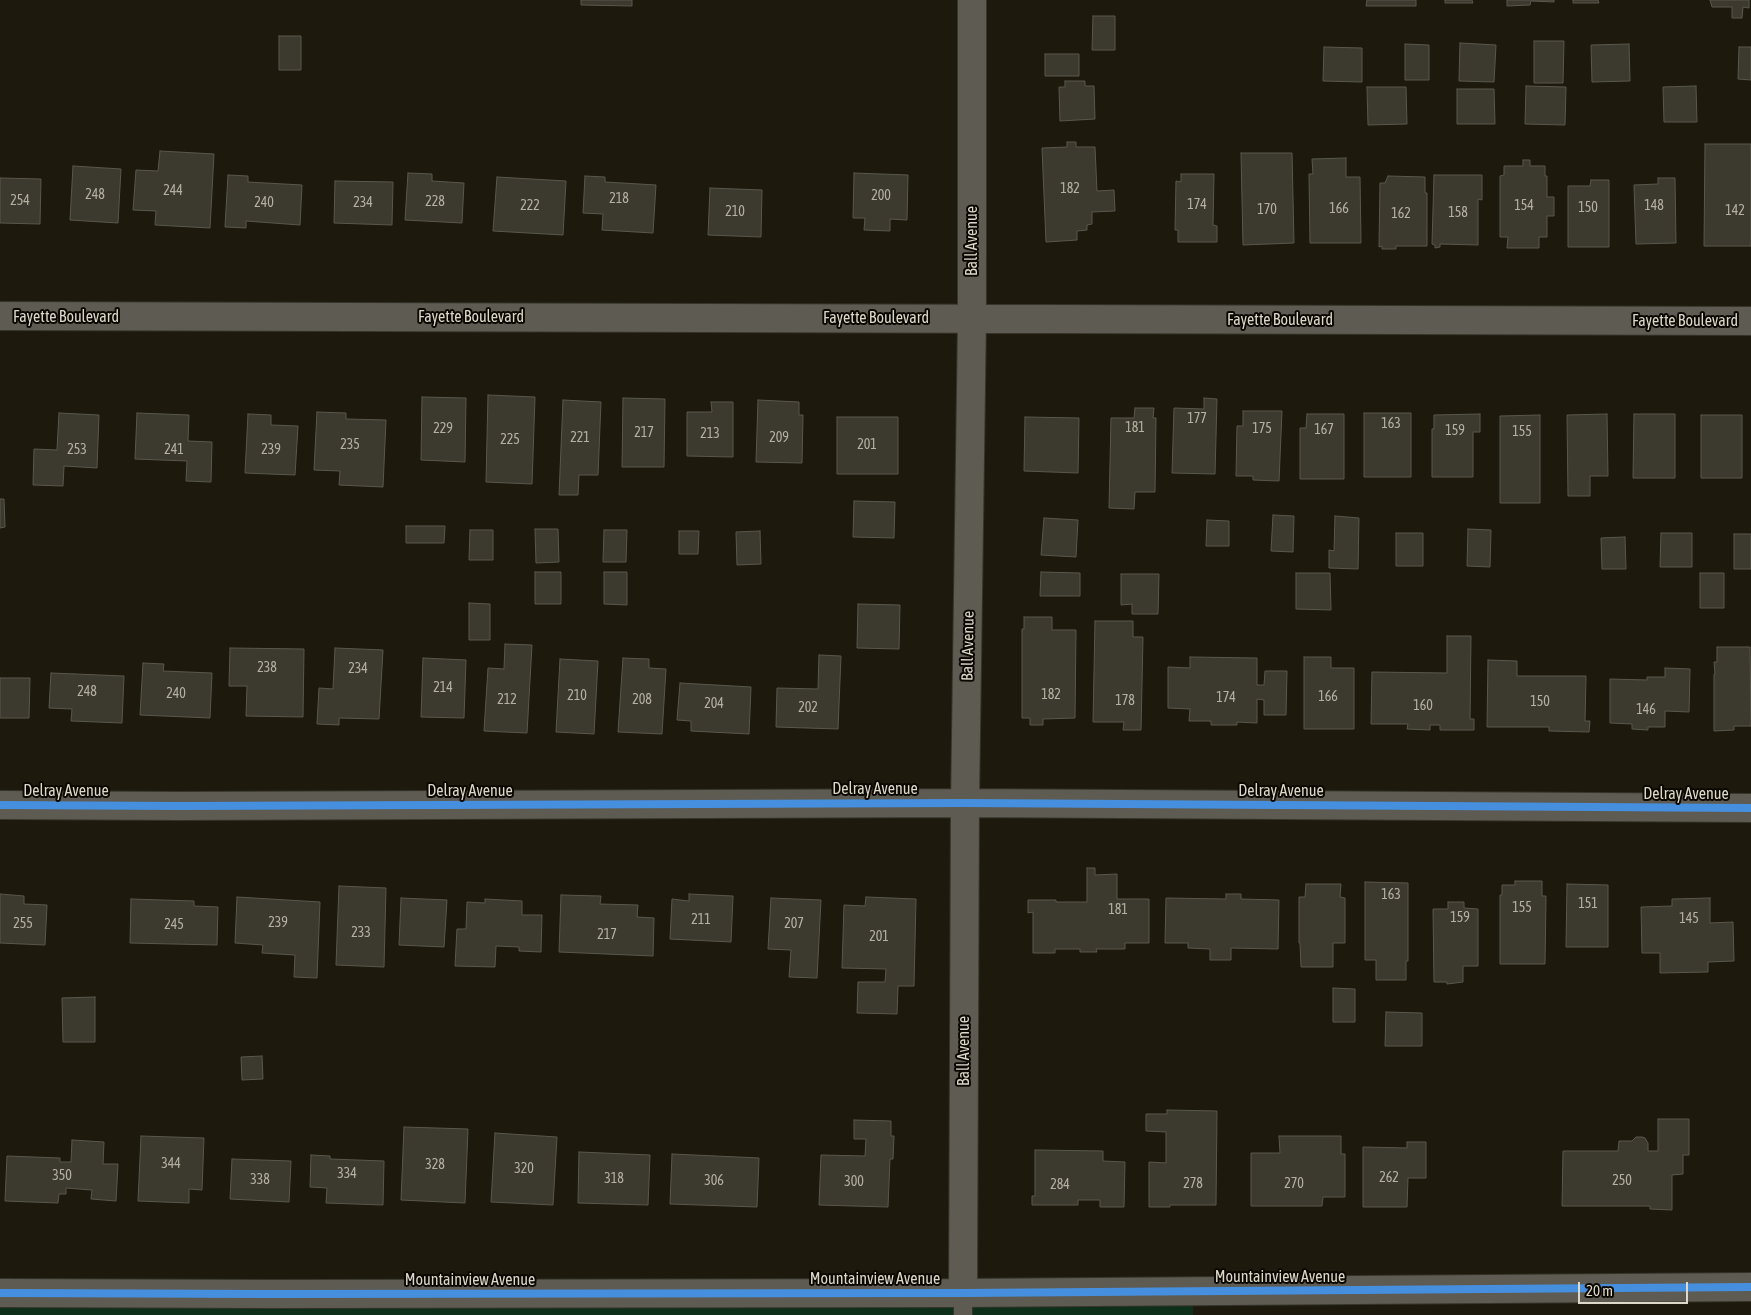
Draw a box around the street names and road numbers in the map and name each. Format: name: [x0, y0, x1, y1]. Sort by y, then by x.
street label: Ball Avenue: [962, 206, 982, 276]
street label: Fayette Boulevard: [13, 307, 119, 327]
street label: Fayette Boulevard: [418, 307, 524, 327]
street label: Fayette Boulevard: [823, 308, 929, 328]
street label: Fayette Boulevard: [1227, 310, 1333, 330]
street label: Fayette Boulevard: [1632, 311, 1738, 331]
street label: Ball Avenue: [958, 611, 978, 681]
street label: Delray Avenue: [832, 779, 918, 799]
street label: Delray Avenue: [23, 781, 109, 801]
street label: Delray Avenue: [427, 781, 513, 801]
street label: Delray Avenue: [1238, 781, 1324, 801]
street label: Delray Avenue: [1643, 784, 1729, 804]
street label: Ball Avenue: [954, 1016, 974, 1086]
street label: Mountainview Avenue: [1215, 1267, 1345, 1287]
street label: Mountainview Avenue: [810, 1269, 940, 1289]
street label: Mountainview Avenue: [405, 1270, 535, 1290]

